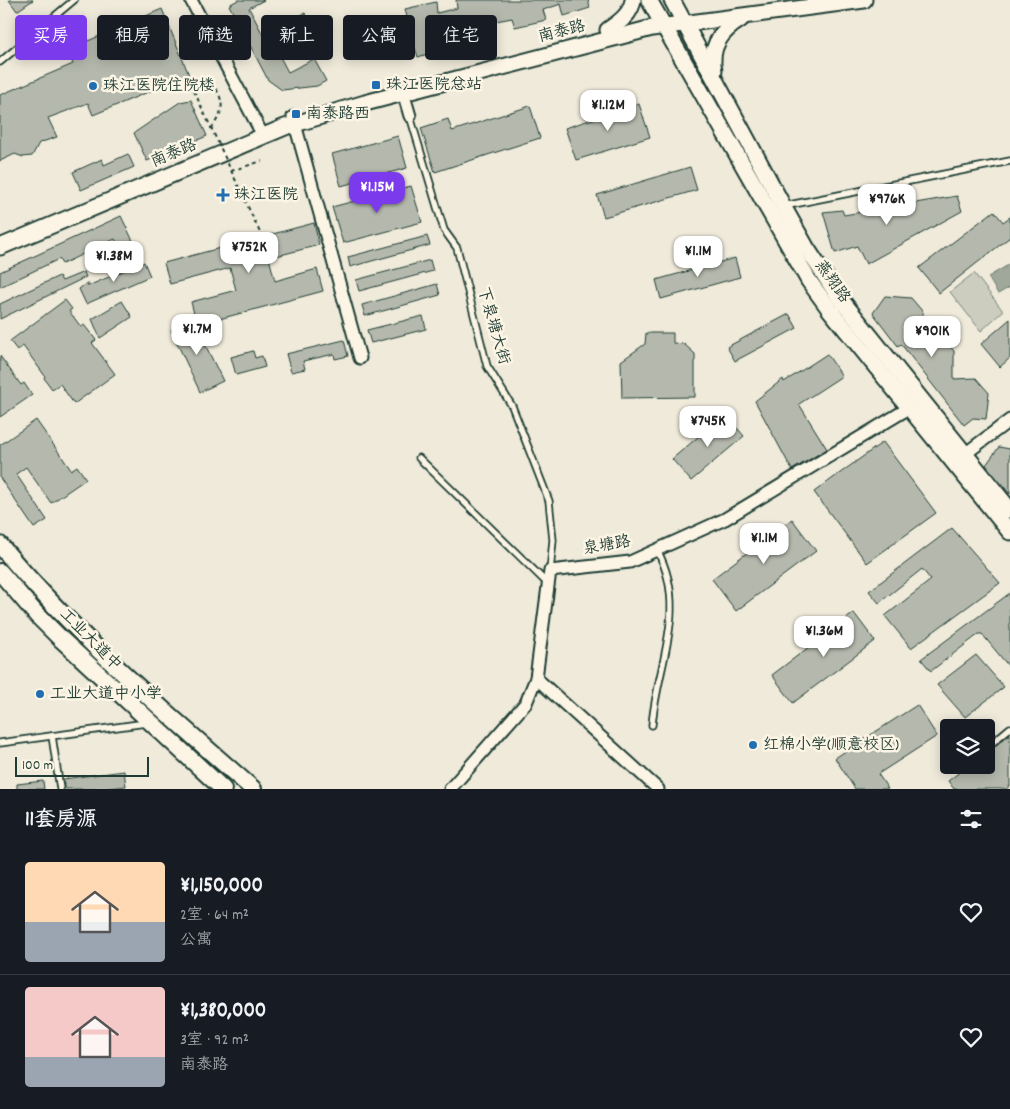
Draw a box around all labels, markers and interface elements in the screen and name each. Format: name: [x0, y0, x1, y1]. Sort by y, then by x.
chip: 买房: [15, 15, 87, 60]
chip: 租房: [97, 15, 169, 60]
chip: 筛选: [179, 15, 251, 60]
chip: 新上: [261, 15, 333, 60]
chip: 公寓: [343, 15, 415, 60]
chip: 住宅: [425, 15, 497, 60]
street label: 南泰路: [536, 15, 588, 49]
place label: 珠江医院总站: [386, 74, 482, 97]
place label: 珠江医院住院楼: [103, 75, 215, 98]
marker: 珠江医院总站: [370, 79, 382, 91]
marker: 珠江医院住院楼: [87, 80, 99, 92]
pin: ¥1.12M: [567, 90, 649, 132]
text: ¥1.12M: [591, 94, 625, 117]
place label: 南泰路西: [306, 103, 370, 126]
marker: 南泰路西: [290, 108, 302, 120]
street label: 南泰路: [147, 134, 201, 174]
pin: ¥1.15M: [336, 172, 418, 214]
text: ¥1.15M: [360, 176, 394, 199]
place label: 珠江医院: [234, 184, 298, 207]
pin: ¥976K: [852, 184, 922, 226]
marker: 珠江医院: [216, 188, 230, 202]
text: ¥976K: [869, 188, 905, 211]
pin: ¥752K: [214, 232, 284, 274]
text: ¥752K: [231, 236, 267, 259]
pin: ¥1.1M: [663, 236, 733, 278]
pin: ¥1.38M: [73, 240, 155, 283]
text: ¥1.1M: [685, 240, 711, 263]
text: ¥1.38M: [96, 245, 132, 268]
street label: 燕翔路: [809, 256, 855, 308]
street label: 下泉塘大街: [471, 284, 515, 368]
pin: ¥1.7M: [162, 314, 232, 356]
pin: ¥901K: [897, 316, 967, 358]
text: ¥1.7M: [182, 318, 212, 341]
text: ¥901K: [915, 320, 949, 343]
pin: ¥745K: [673, 406, 743, 448]
text: ¥745K: [690, 410, 726, 433]
pin: ¥1.1M: [729, 522, 799, 565]
text: ¥1.1M: [751, 527, 777, 550]
street label: 泉塘路: [581, 531, 633, 561]
street label: 工业大道中: [54, 604, 126, 676]
pin: ¥1.36M: [783, 616, 865, 658]
text: ¥1.36M: [805, 620, 843, 643]
place label: 工业大道中小学: [50, 683, 162, 706]
marker: 工业大道中小学: [34, 688, 46, 700]
map controls: [940, 719, 995, 774]
button: layers: [940, 719, 995, 774]
place label: 红棉小学(顺意校区): [763, 734, 899, 757]
marker: 红棉小学(顺意校区): [747, 739, 759, 751]
scale bar: [15, 754, 149, 777]
text: 100 m: [22, 756, 53, 776]
icon: filters: [957, 805, 985, 833]
text: 11套房源: [25, 806, 97, 836]
text: ¥1,150,000: [180, 872, 263, 902]
icon: home: [65, 882, 125, 942]
icon: heart: [957, 898, 985, 926]
text: 2室 · 64 m²: [180, 904, 249, 927]
text: 公寓: [180, 929, 212, 952]
text: ¥1,380,000: [180, 997, 266, 1027]
icon: home: [65, 1007, 125, 1067]
icon: heart: [957, 1023, 985, 1051]
text: 3室 · 92 m²: [180, 1029, 249, 1052]
text: 南泰路: [180, 1054, 228, 1077]

